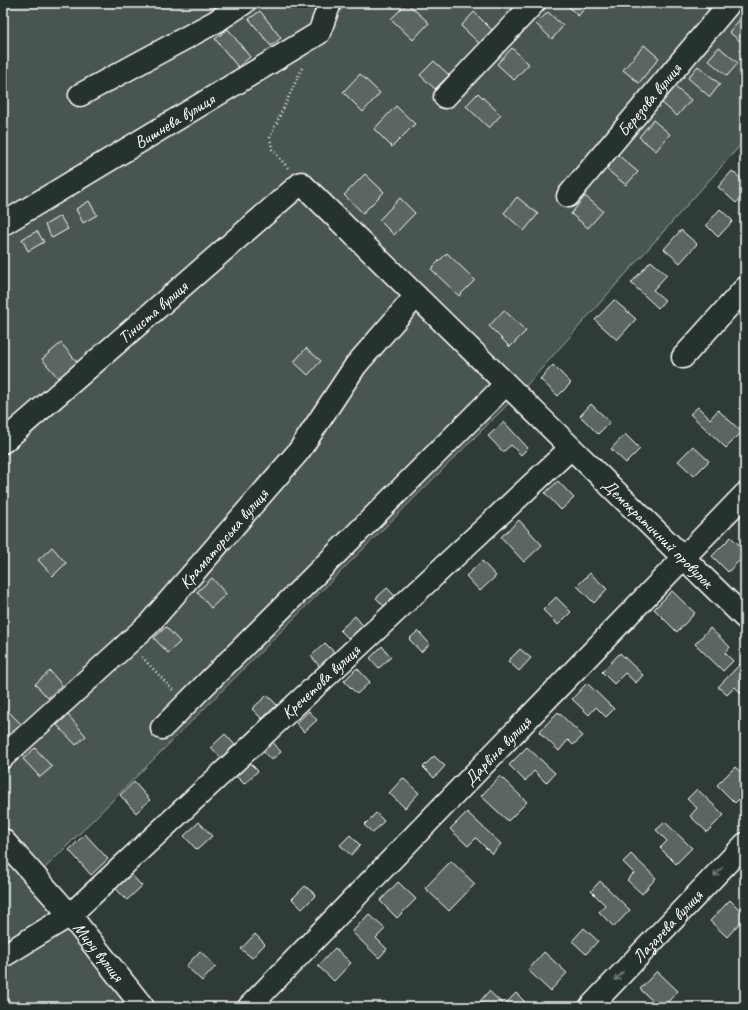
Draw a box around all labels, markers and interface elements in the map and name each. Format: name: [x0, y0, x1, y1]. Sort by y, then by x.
street label: Березова вулиця: [612, 58, 686, 140]
street label: Вишнева вулиця: [130, 88, 219, 153]
street label: Тіниста вулиця: [113, 275, 193, 348]
street label: Демократичний провулок: [598, 474, 720, 593]
street label: Краматорська вулиця: [174, 483, 273, 593]
street label: Кречетова вулиця: [277, 639, 365, 723]
street label: Дарвіна вулиця: [459, 711, 536, 789]
one-way arrow: [713, 867, 723, 877]
street label: Лазарева вулиця: [628, 884, 707, 967]
street label: Миру вулиця: [69, 918, 130, 986]
one-way arrow: [615, 971, 624, 981]

